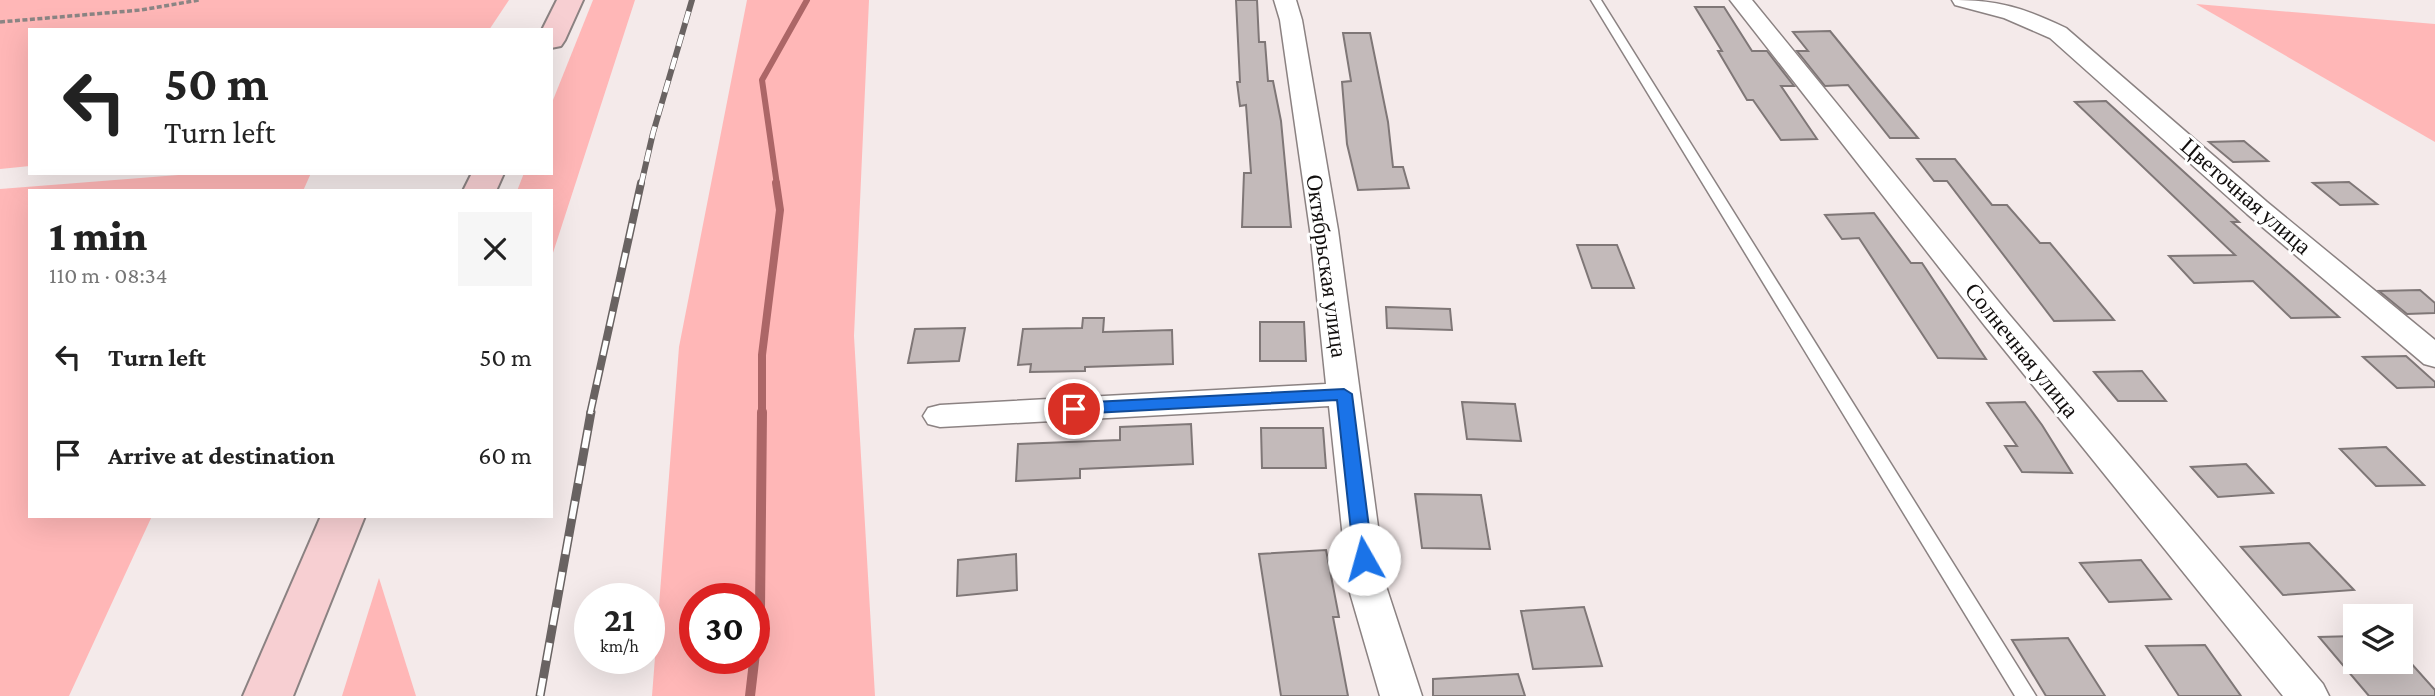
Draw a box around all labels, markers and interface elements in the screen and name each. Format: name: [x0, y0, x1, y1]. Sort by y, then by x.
icon: left: [49, 56, 140, 147]
text: 50 m: [164, 56, 269, 111]
text: Turn left: [164, 114, 275, 150]
street label: Цветочная улица: [2176, 132, 2316, 260]
street label: Октябрьская улица: [1301, 173, 1353, 359]
text: 1 min: [49, 212, 147, 259]
button: close: [458, 212, 532, 286]
text: 110 m · 08:34: [49, 262, 168, 288]
street label: Солнечная улица: [1960, 277, 2084, 423]
icon: left: [49, 338, 87, 376]
text: Turn left: [108, 343, 206, 372]
text: 50 m: [479, 343, 532, 372]
pin: [1044, 379, 1104, 439]
icon: arrive: [1055, 390, 1093, 428]
icon: arrive: [49, 436, 87, 474]
text: Arrive at destination: [108, 441, 335, 470]
text: 60 m: [478, 441, 532, 470]
position arrow: [1327, 522, 1401, 596]
speed limit sign: 30: [679, 583, 770, 674]
text: 21: [604, 600, 635, 639]
map controls: [2343, 604, 2413, 674]
button: layers: [2343, 604, 2413, 674]
text: km/h: [600, 636, 639, 656]

